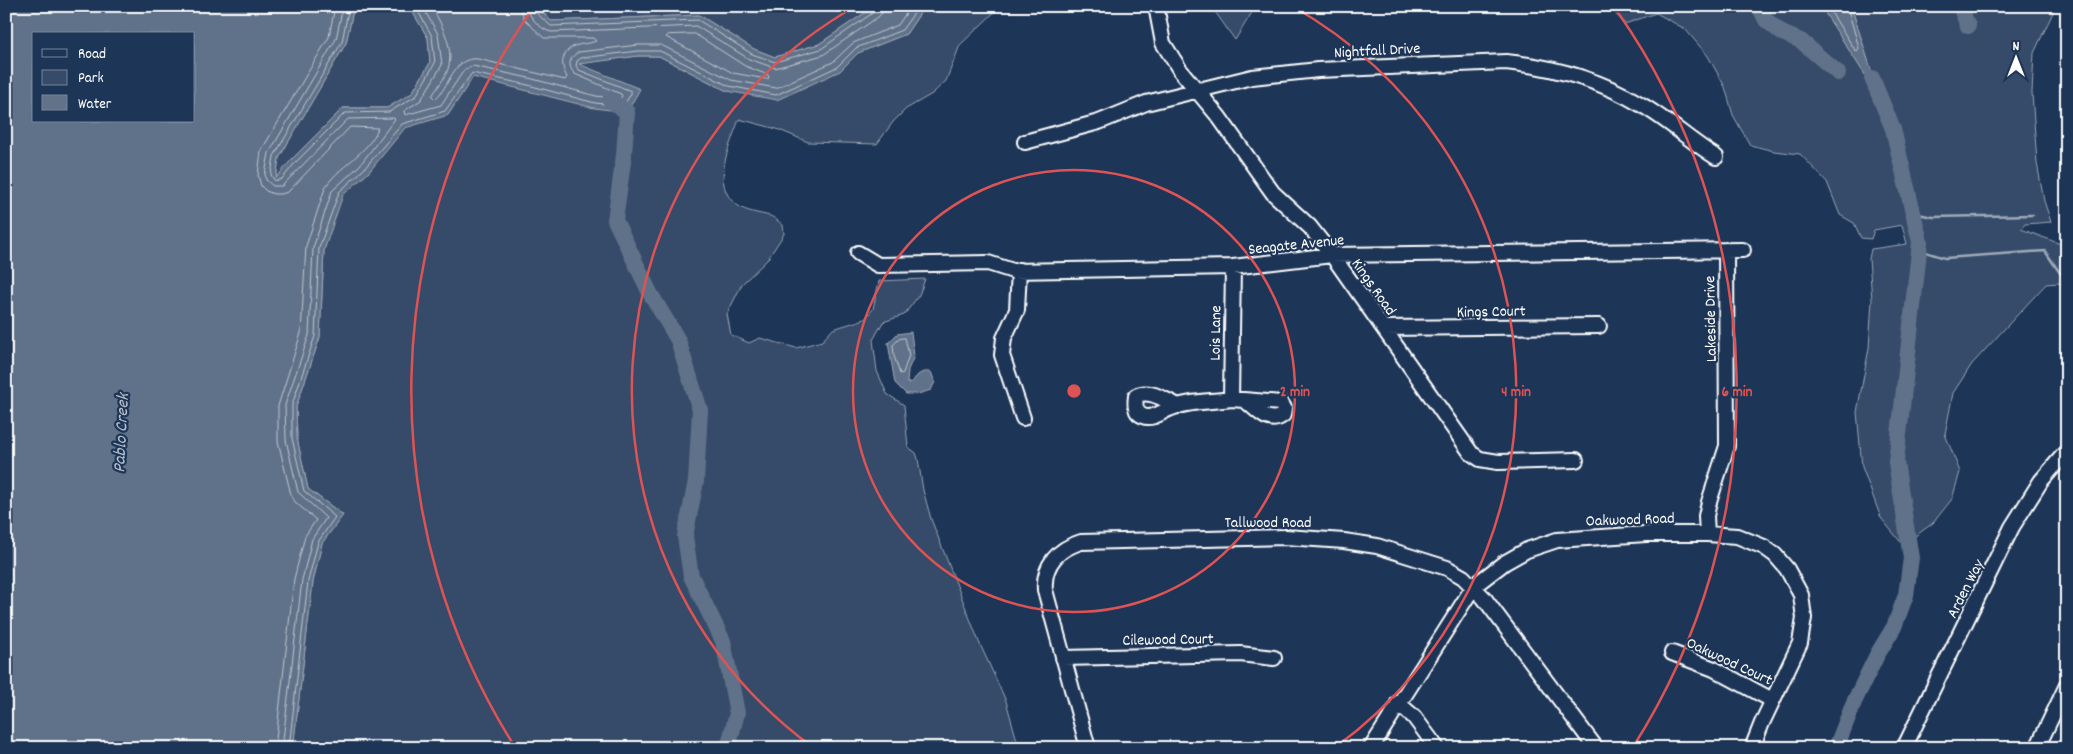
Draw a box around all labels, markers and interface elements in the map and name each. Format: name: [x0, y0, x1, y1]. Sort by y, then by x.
legend: [32, 32, 195, 122]
north arrow: [1990, 32, 2040, 82]
text: N: [2013, 37, 2020, 57]
street label: Nightfall Drive: [1333, 38, 1421, 65]
text: Road: [78, 44, 106, 66]
text: Park: [78, 68, 104, 90]
text: Water: [78, 94, 112, 116]
street label: Seagate Avenue: [1247, 229, 1345, 262]
street label: Kings Road: [1345, 254, 1401, 321]
street label: Lakeside Drive: [1699, 276, 1724, 362]
street label: Kings Court: [1456, 300, 1526, 325]
street label: Lois Lane: [1205, 305, 1228, 361]
centre of rings: [1065, 382, 1083, 400]
text: 2 min: [1280, 382, 1310, 404]
text: 4 min: [1501, 382, 1531, 404]
text: 6 min: [1722, 382, 1752, 404]
water label: Pablo Creek: [108, 391, 137, 474]
street label: Oakwood Road: [1585, 507, 1675, 534]
street label: Tallwood Road: [1224, 512, 1312, 535]
street label: Arden Way: [1942, 555, 1991, 623]
street label: Cilewood Court: [1122, 628, 1214, 653]
street label: Oakwood Court: [1682, 632, 1776, 692]

